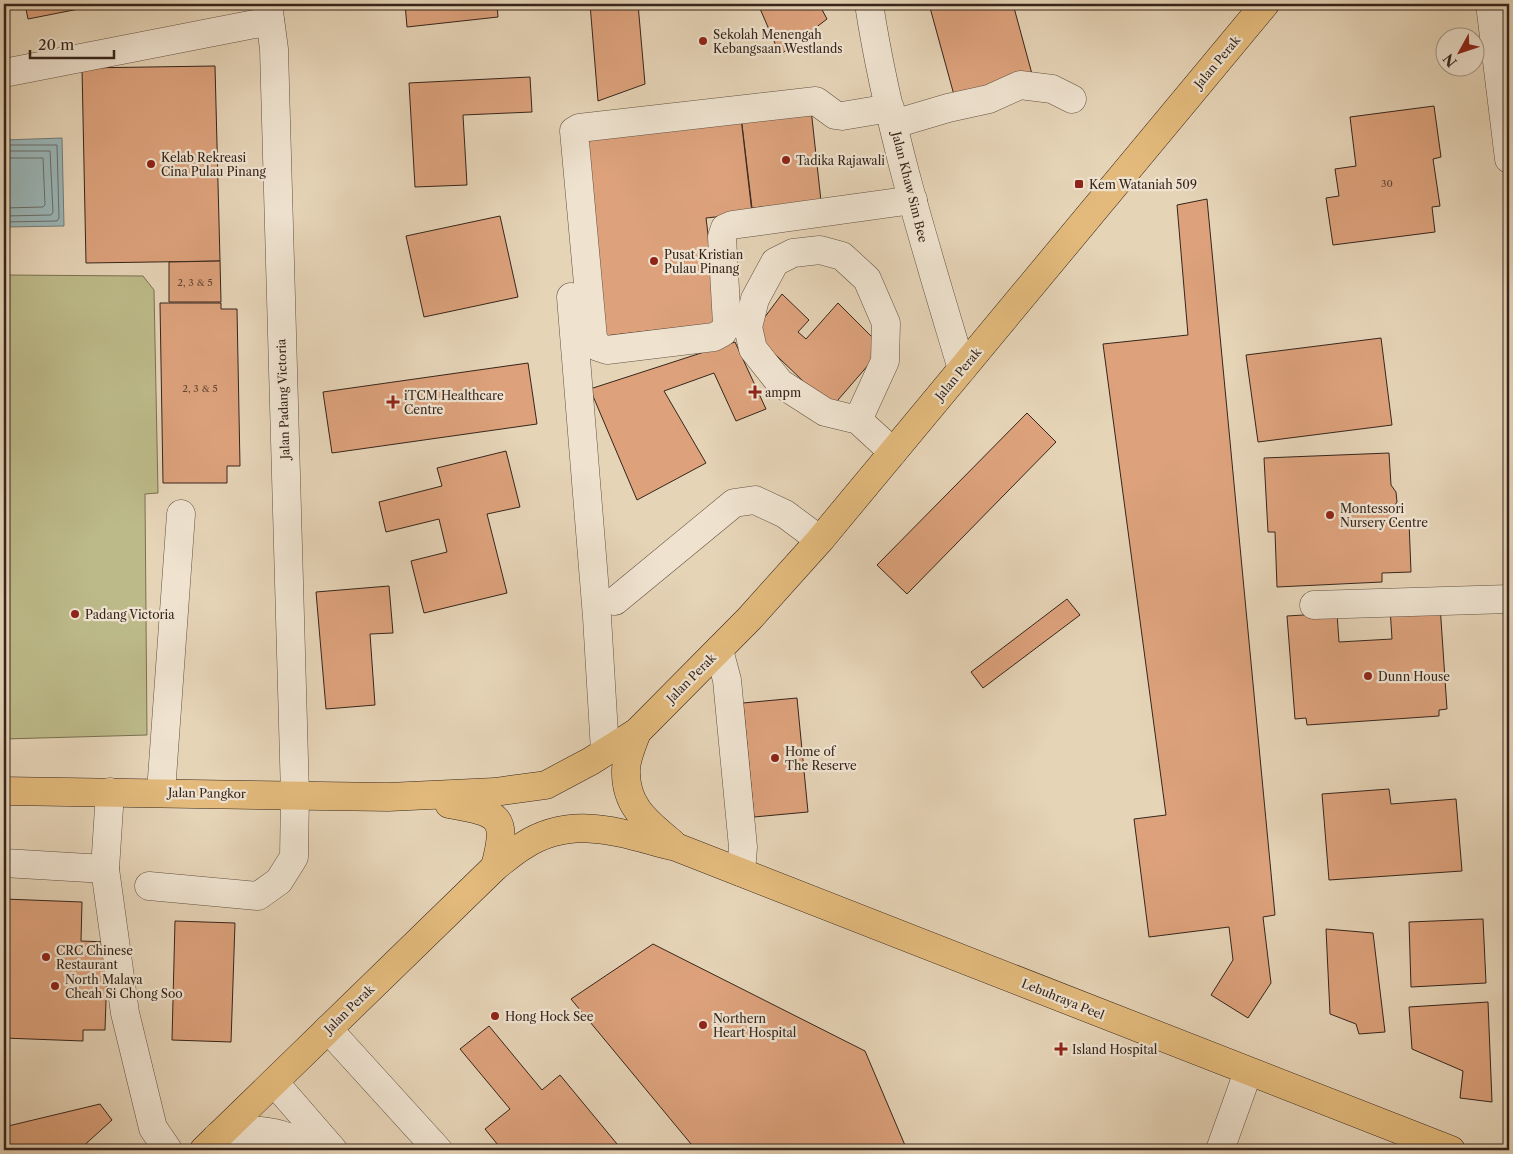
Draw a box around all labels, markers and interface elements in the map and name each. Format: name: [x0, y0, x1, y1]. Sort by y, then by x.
place label: Sekolah Menengah Kebangsaan Westlands: [713, 27, 842, 56]
scale bar: [30, 28, 114, 60]
north arrow: [1436, 28, 1486, 78]
street label: Jalan Perak: [1190, 32, 1244, 93]
text: 20 m: [38, 35, 74, 54]
marker: Sekolah Menengah Kebangsaan Westlands: [697, 35, 709, 47]
text: N: [1439, 50, 1461, 71]
street label: Jalan Khaw Sim Bee: [888, 128, 931, 244]
place label: Kelab Rekreasi Cina Pulau Pinang: [161, 150, 267, 179]
place label: Tadika Rajawali: [796, 153, 885, 168]
marker: Tadika Rajawali: [780, 154, 792, 166]
marker: Kelab Rekreasi Cina Pulau Pinang: [145, 158, 157, 170]
place label: Kem Wataniah 509: [1089, 177, 1197, 192]
house number: 30: [1381, 177, 1393, 190]
marker: Kem Wataniah 509: [1073, 178, 1085, 190]
place label: Pusat Kristian Pulau Pinang: [664, 247, 744, 276]
marker: Pusat Kristian Pulau Pinang: [648, 255, 660, 267]
house number: 2, 3 & 5: [177, 276, 213, 289]
street label: Jalan Padang Victoria: [273, 338, 293, 462]
street label: Jalan Perak: [931, 344, 985, 405]
house number: 2, 3 & 5: [182, 382, 218, 395]
place label: ampm: [765, 385, 801, 400]
marker: ampm: [749, 386, 761, 398]
place label: iTCM Healthcare Centre: [404, 388, 504, 417]
marker: iTCM Healthcare Centre: [386, 395, 400, 409]
place label: Montessori Nursery Centre: [1340, 501, 1428, 530]
marker: Montessori Nursery Centre: [1324, 509, 1336, 521]
place label: Padang Victoria: [85, 607, 175, 622]
marker: Padang Victoria: [69, 608, 81, 620]
street label: Jalan Perak: [662, 649, 720, 707]
place label: Dunn House: [1378, 669, 1450, 684]
marker: Dunn House: [1362, 670, 1374, 682]
place label: Home of The Reserve: [785, 744, 857, 773]
marker: Home of The Reserve: [769, 752, 781, 764]
street label: Jalan Pangkor: [166, 785, 246, 801]
place label: CRC Chinese Restaurant: [56, 943, 133, 972]
marker: CRC Chinese Restaurant: [40, 951, 52, 963]
place label: North Malaya Cheah Si Chong Soo: [65, 972, 183, 1001]
street label: Lebuhraya Peel: [1019, 976, 1107, 1023]
marker: North Malaya Cheah Si Chong Soo: [49, 980, 61, 992]
street label: Jalan Perak: [319, 981, 378, 1038]
place label: Hong Hock See: [505, 1009, 594, 1024]
marker: Hong Hock See: [489, 1010, 501, 1022]
place label: Northern Heart Hospital: [713, 1011, 797, 1040]
marker: Northern Heart Hospital: [697, 1019, 709, 1031]
marker: Island Hospital: [1054, 1042, 1068, 1056]
place label: Island Hospital: [1072, 1042, 1158, 1057]

